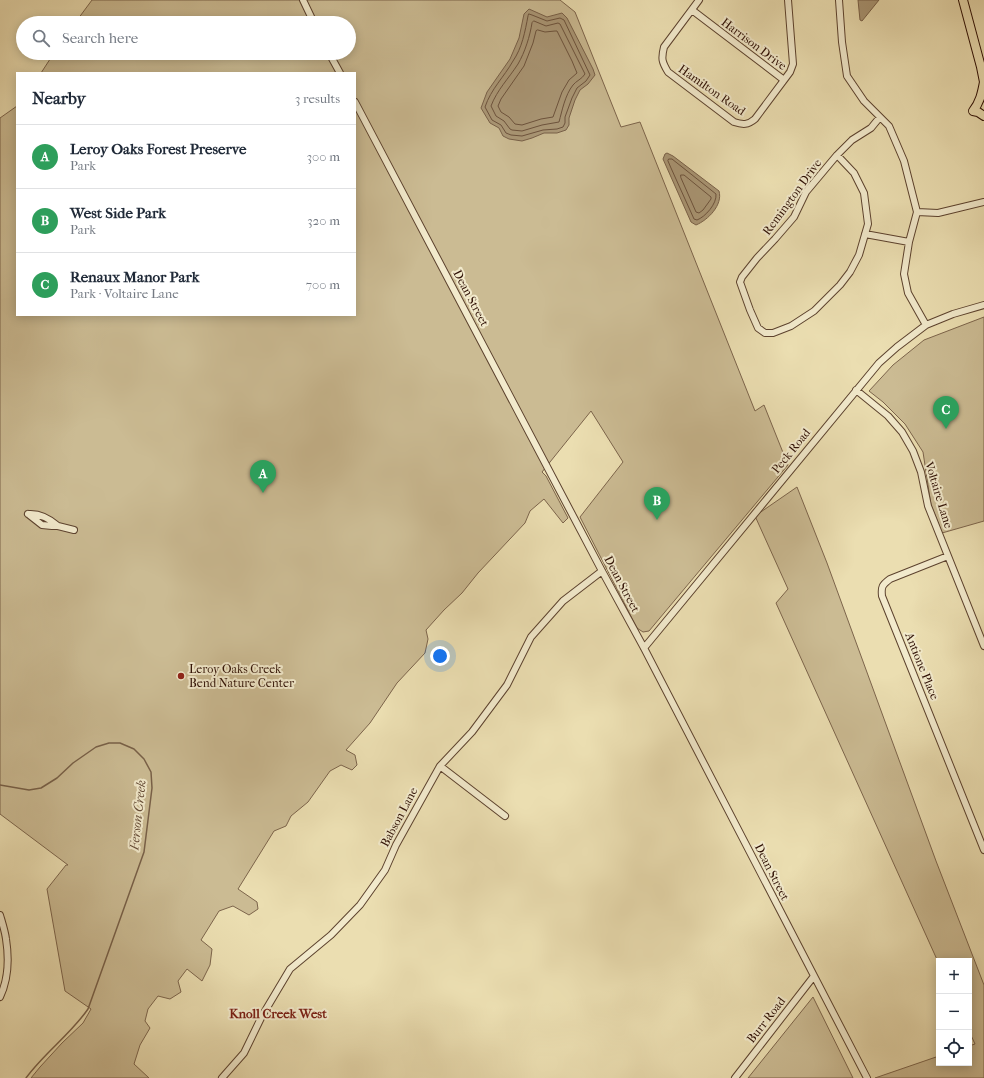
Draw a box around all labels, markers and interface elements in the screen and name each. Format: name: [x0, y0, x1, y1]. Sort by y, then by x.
street label: Harrison Drive: [719, 15, 789, 73]
search box: [16, 16, 356, 60]
icon: search: [30, 27, 52, 49]
text: Search here: [62, 29, 138, 47]
street label: Hamilton Road: [676, 62, 748, 118]
text: Nearby: [32, 88, 86, 108]
text: 3 results: [295, 91, 340, 106]
text: Leroy Oaks Forest Preserve: [70, 140, 246, 158]
text: A: [41, 149, 49, 164]
text: 300 m: [307, 149, 340, 164]
street label: Remington Drive: [760, 156, 824, 238]
text: Park: [70, 158, 96, 173]
text: West Side Park: [70, 204, 166, 222]
text: B: [41, 213, 49, 228]
text: 320 m: [307, 213, 340, 228]
text: Park: [70, 222, 96, 237]
street label: Dean Street: [450, 267, 492, 329]
text: Renaux Manor Park: [70, 268, 199, 286]
text: C: [41, 277, 49, 292]
text: 700 m: [306, 277, 340, 292]
text: Park · Voltaire Lane: [70, 286, 179, 301]
pin: C: [933, 396, 959, 429]
street label: Peck Road: [769, 425, 814, 476]
street label: Voltaire Lane: [922, 459, 956, 530]
pin: A: [250, 460, 276, 493]
pin: B: [644, 487, 670, 520]
street label: Dean Street: [601, 553, 643, 615]
street label: Antione Place: [902, 629, 942, 702]
your location: [430, 646, 450, 666]
place label: Leroy Oaks Creek Bend Nature Center: [189, 662, 295, 690]
marker: Leroy Oaks Creek Bend Nature Center: [176, 671, 186, 681]
water label: Ferson Creek: [126, 779, 149, 852]
street label: Babson Lane: [377, 785, 421, 849]
street label: Dean Street: [752, 841, 793, 903]
map controls: [936, 958, 972, 1066]
button: +: [936, 958, 972, 994]
street label: Burr Road: [744, 994, 788, 1046]
button: −: [936, 994, 972, 1030]
district label: Knoll Creek West: [229, 1006, 327, 1021]
button: locate: [936, 1030, 972, 1066]

